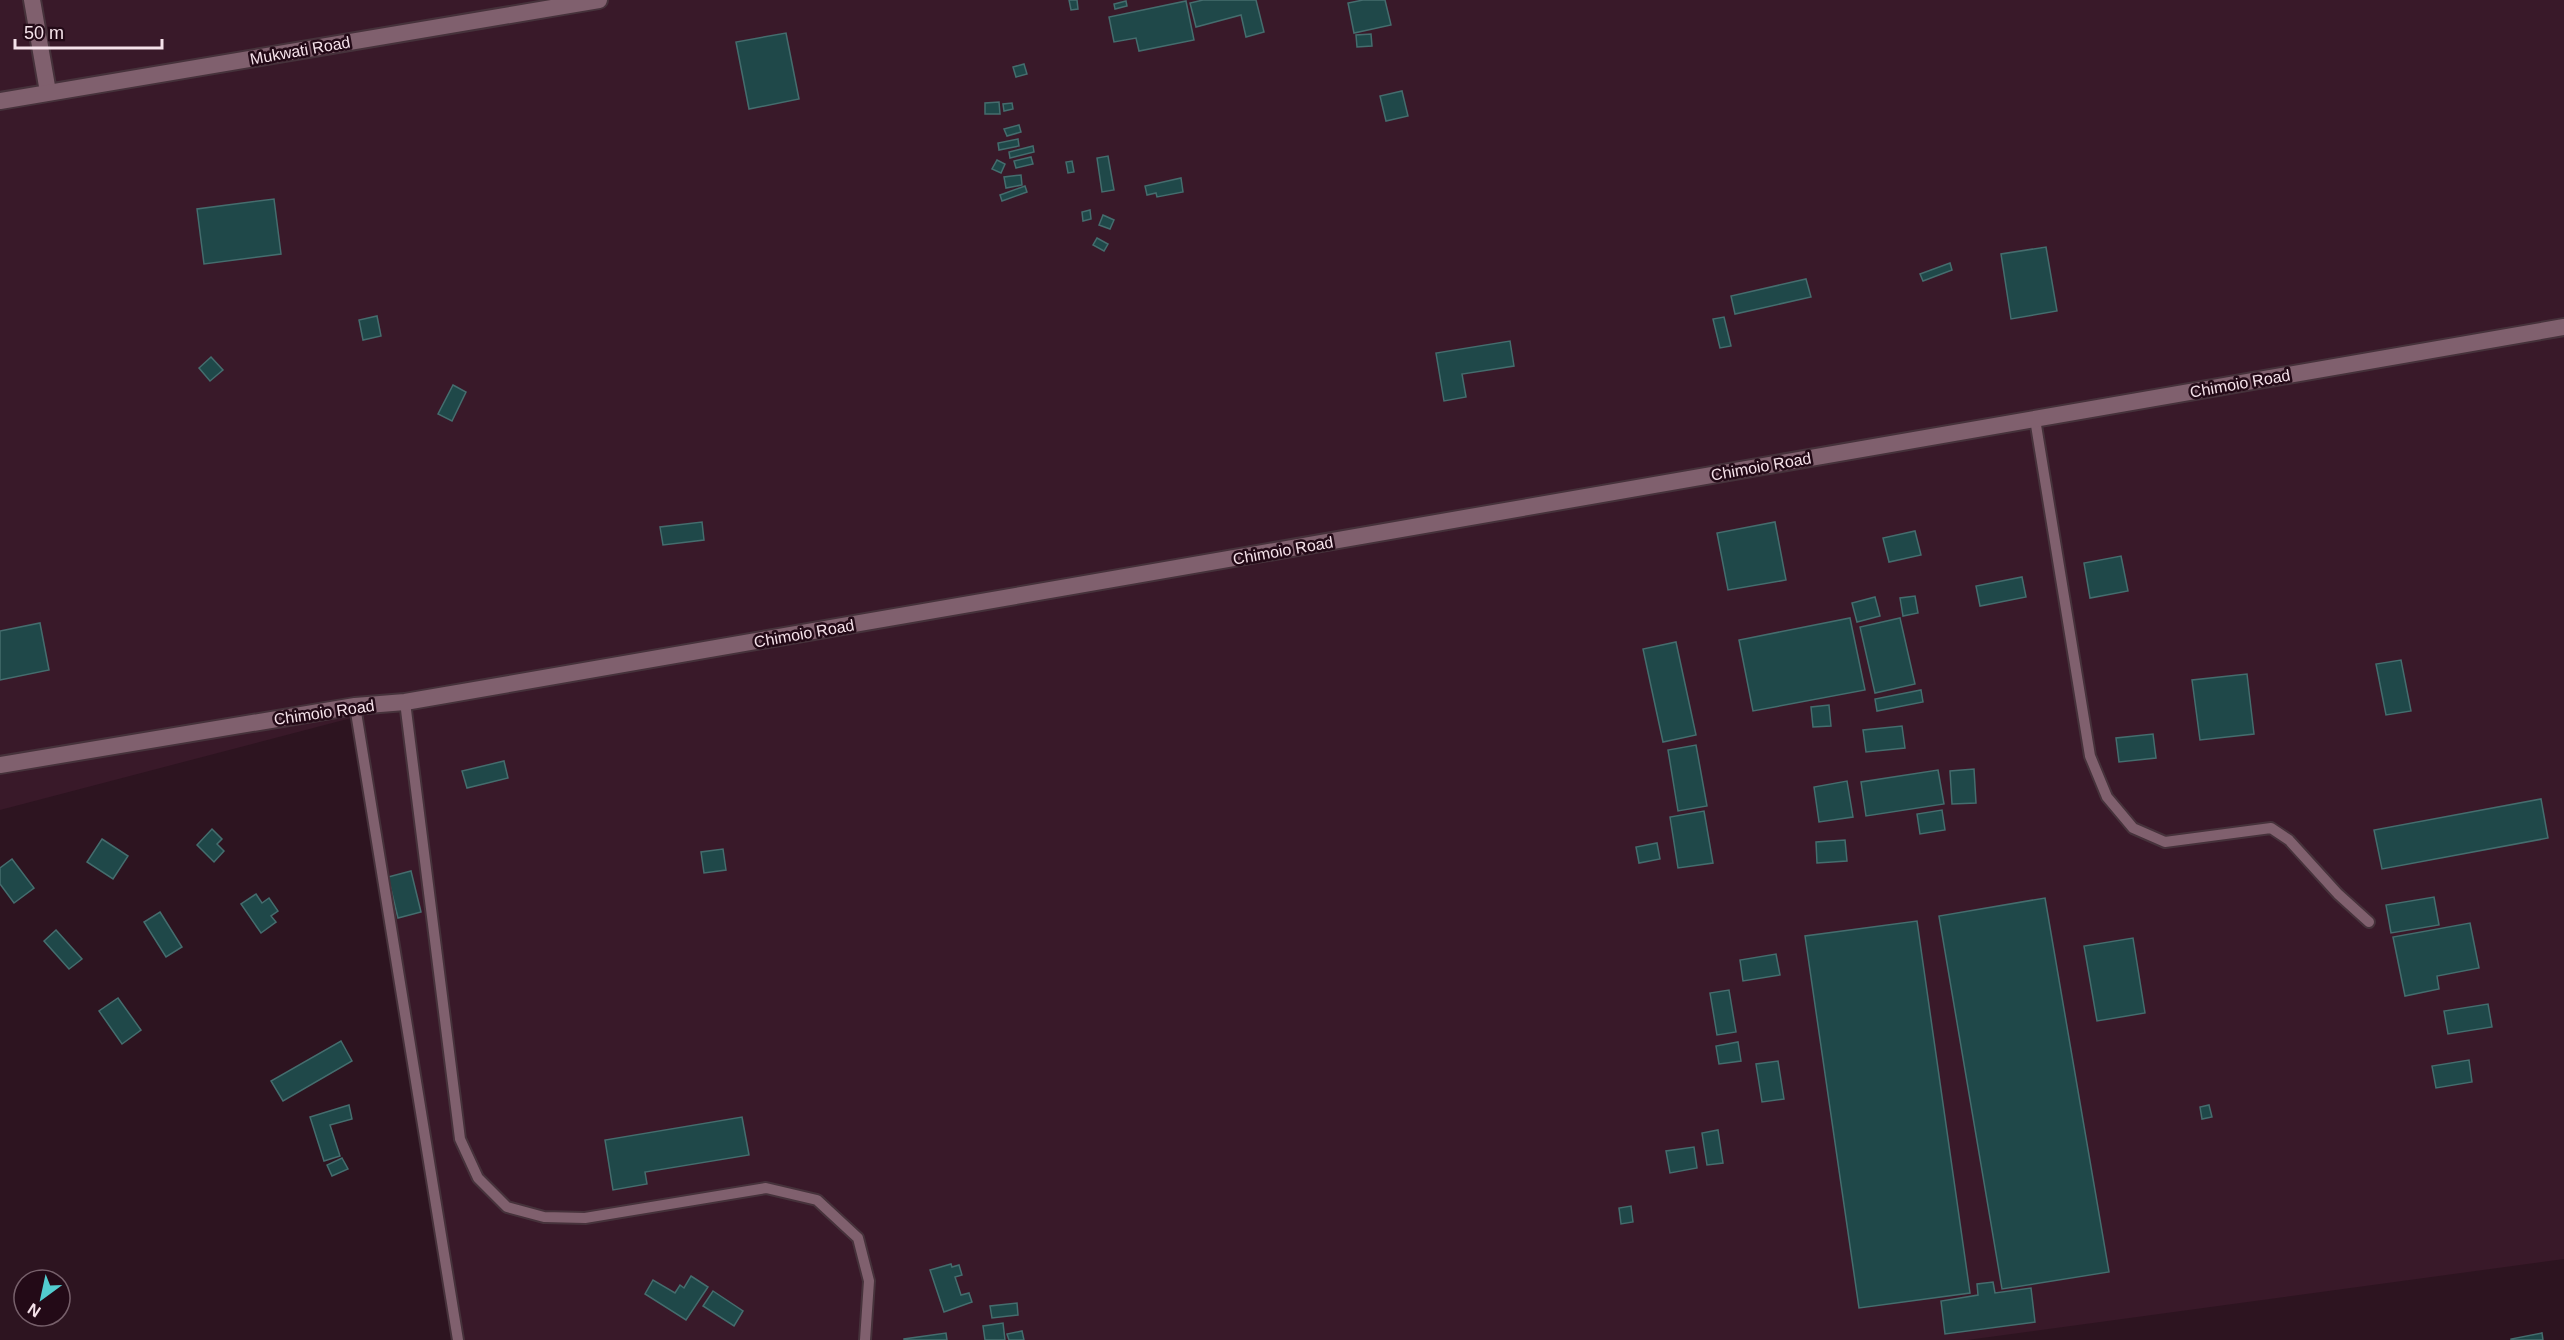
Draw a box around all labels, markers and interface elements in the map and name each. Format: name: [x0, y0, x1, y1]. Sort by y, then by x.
scale bar: [15, 12, 162, 50]
text: 50 m: [24, 23, 64, 43]
street label: Mukwati Road: [249, 33, 351, 68]
street label: Chimoio Road: [2189, 366, 2291, 401]
street label: Chimoio Road: [1710, 449, 1812, 484]
street label: Chimoio Road: [1232, 533, 1334, 568]
street label: Chimoio Road: [753, 616, 855, 651]
street label: Chimoio Road: [273, 697, 375, 728]
north arrow: [12, 1268, 72, 1328]
text: N: [25, 1300, 44, 1320]

